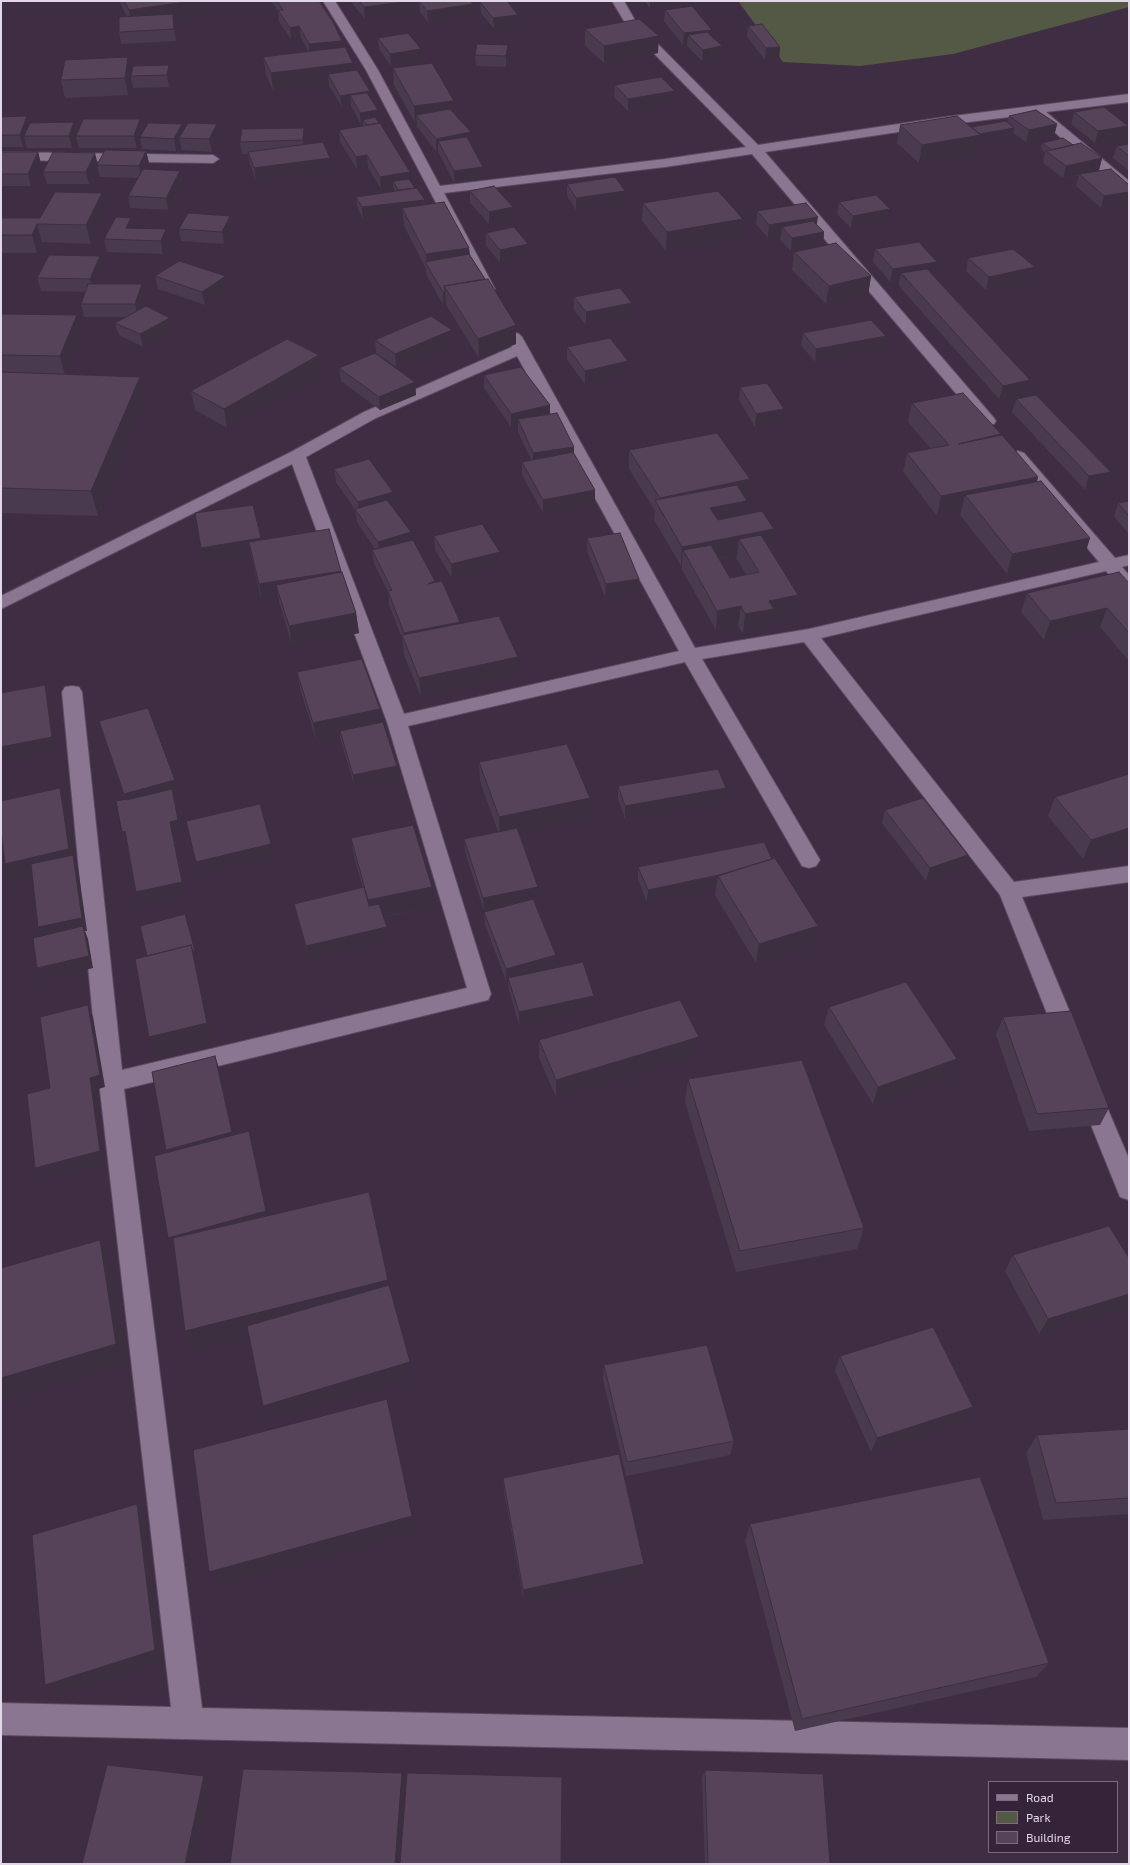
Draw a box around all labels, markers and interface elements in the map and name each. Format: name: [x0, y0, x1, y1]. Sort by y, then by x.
legend: [988, 1781, 1118, 1853]
text: Road: [1026, 1790, 1054, 1804]
text: Park: [1026, 1810, 1051, 1824]
text: Building: [1026, 1830, 1070, 1844]

